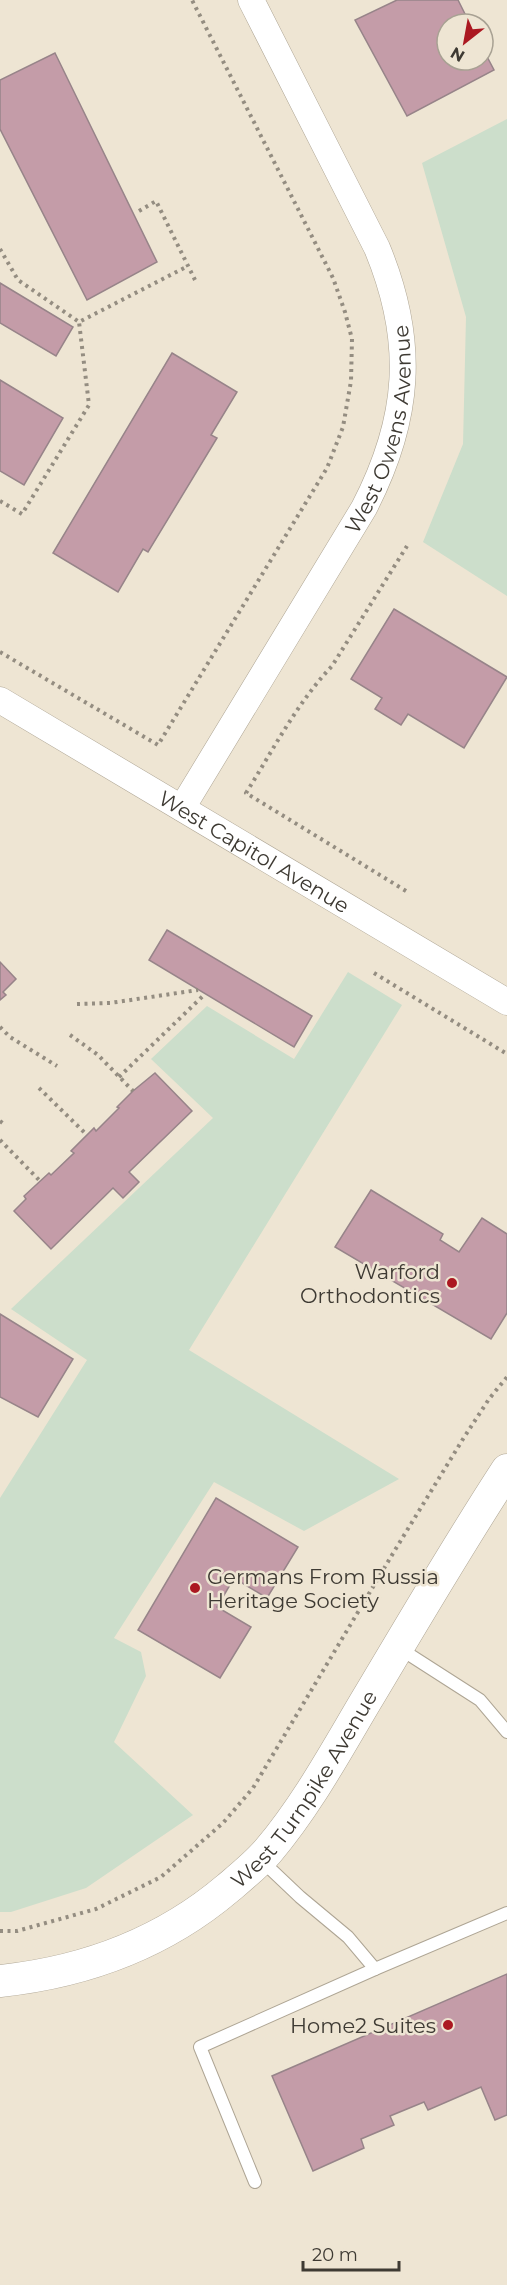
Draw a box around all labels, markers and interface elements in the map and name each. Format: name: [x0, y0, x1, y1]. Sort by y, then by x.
north arrow: [435, 12, 495, 72]
text: N: [447, 43, 468, 66]
street label: West Owens Avenue: [339, 324, 415, 538]
street label: West Capitol Avenue: [154, 785, 354, 918]
place label: Warford Orthodontics: [300, 1259, 440, 1308]
marker: Warford Orthodontics: [445, 1276, 459, 1290]
place label: Germans From Russia Heritage Society: [207, 1564, 439, 1613]
marker: Germans From Russia Heritage Society: [188, 1581, 202, 1595]
street label: West Turnpike Avenue: [225, 1685, 382, 1893]
place label: Home2 Suites: [290, 2013, 436, 2038]
marker: Home2 Suites: [441, 2018, 455, 2032]
scale bar: [303, 2234, 399, 2272]
text: 20 m: [312, 2244, 358, 2266]

